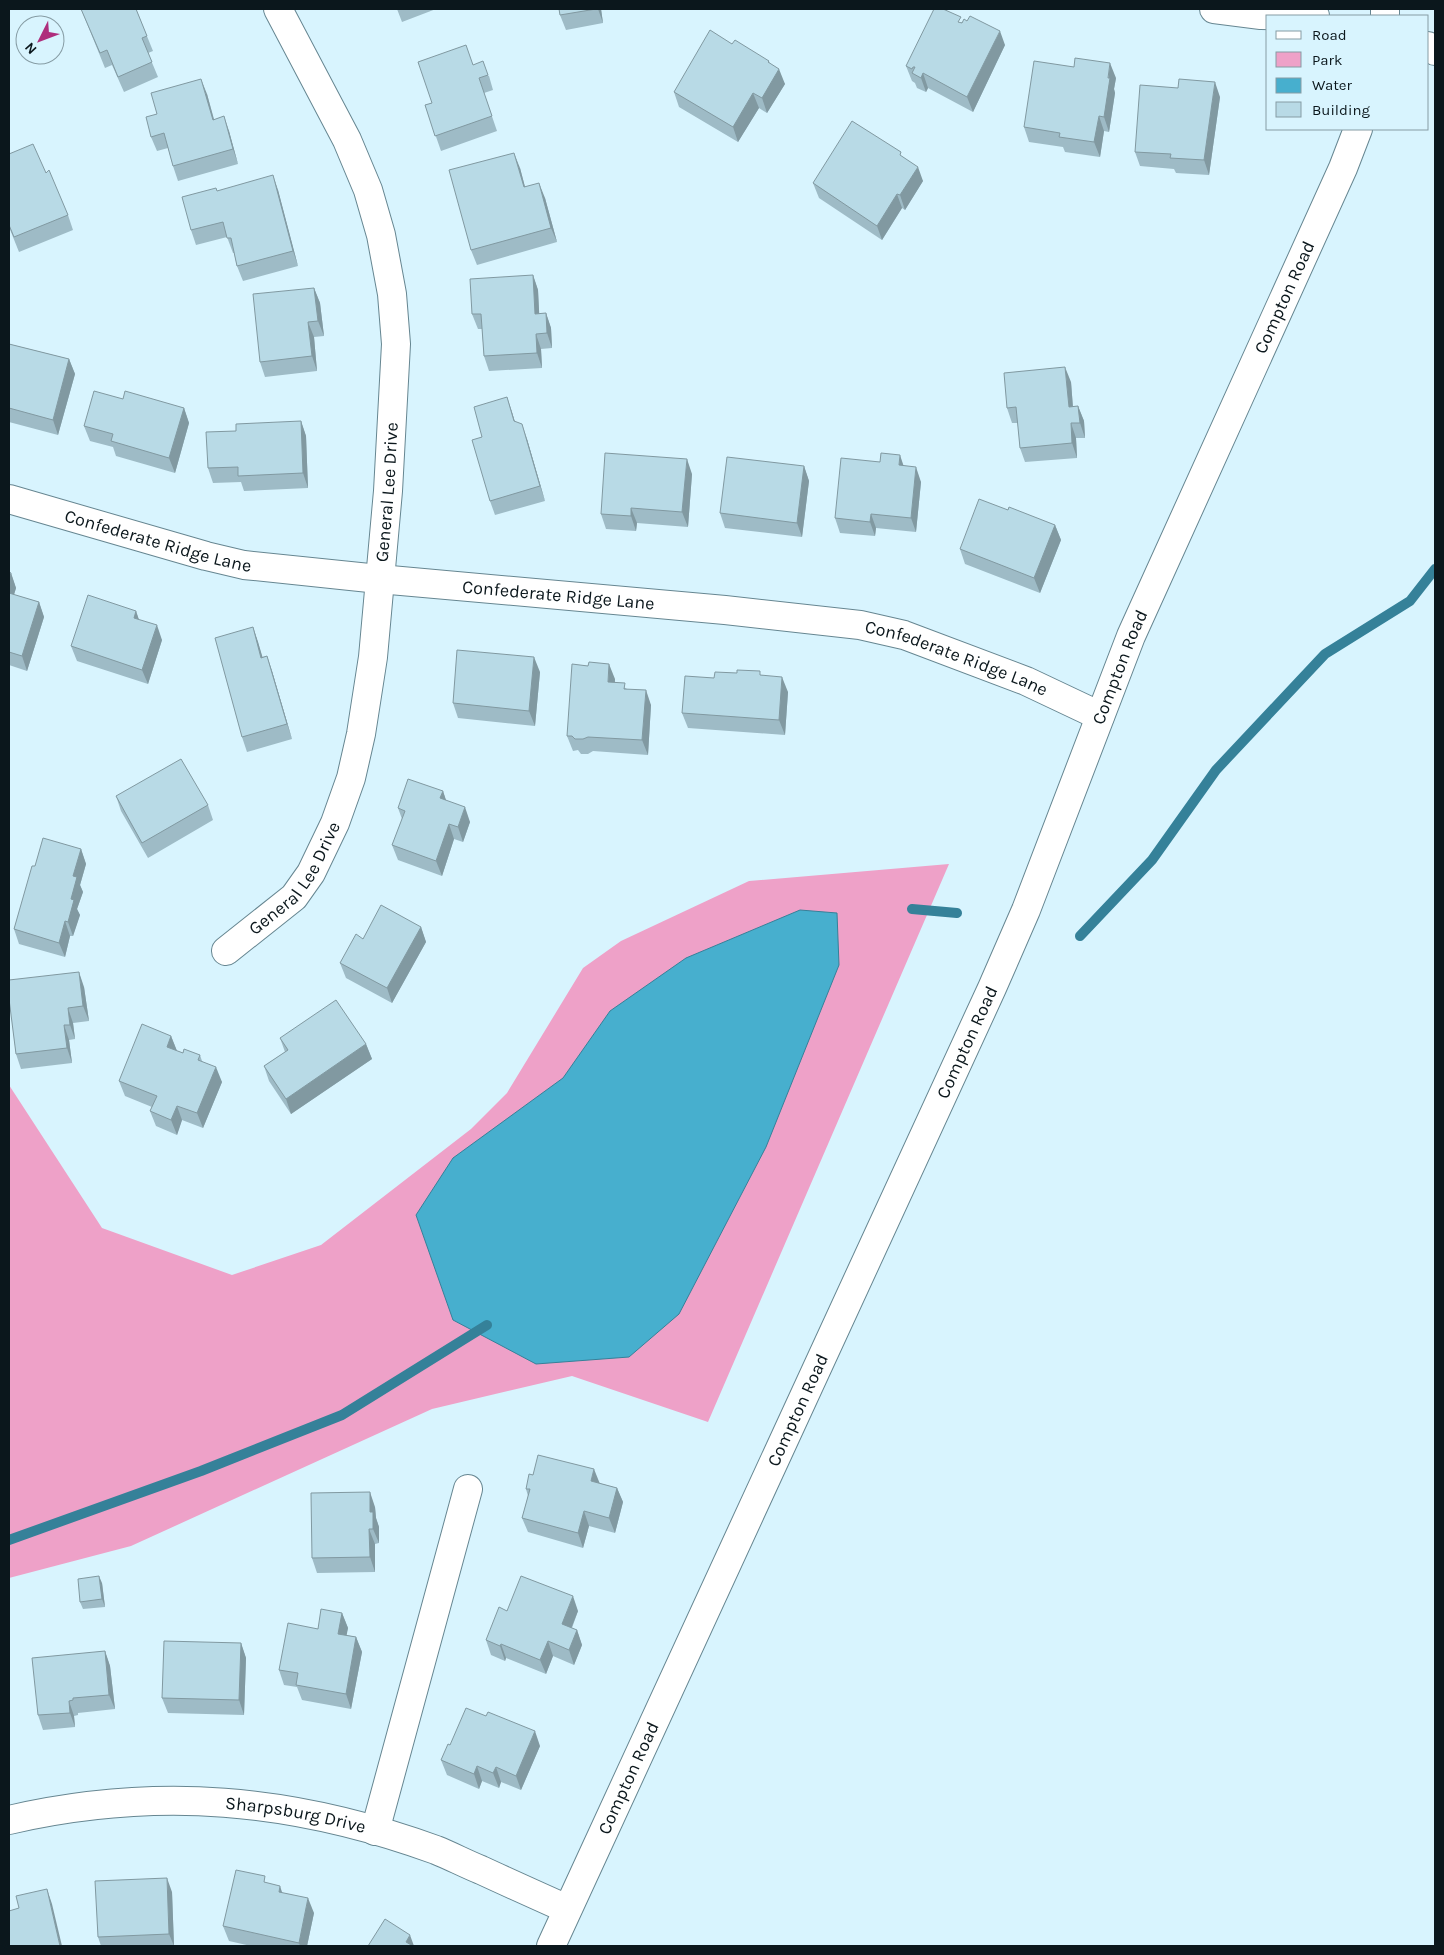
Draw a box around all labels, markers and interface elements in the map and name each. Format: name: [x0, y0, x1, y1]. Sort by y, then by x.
north arrow: [15, 15, 65, 65]
legend: [1266, 15, 1429, 130]
text: Road: [1312, 26, 1347, 44]
text: N: [21, 39, 40, 58]
text: Park: [1312, 51, 1342, 69]
text: Water: [1312, 76, 1353, 94]
text: Building: [1312, 101, 1370, 119]
street label: Compton Road: [1249, 237, 1320, 357]
street label: General Lee Drive: [371, 422, 403, 563]
street label: Confederate Ridge Lane: [62, 505, 253, 577]
street label: Confederate Ridge Lane: [461, 576, 656, 615]
street label: Compton Road: [1087, 606, 1152, 728]
street label: Confederate Ridge Lane: [863, 615, 1051, 701]
street label: General Lee Drive: [244, 818, 345, 940]
street label: Compton Road: [932, 982, 1002, 1102]
street label: Compton Road: [762, 1350, 833, 1470]
street label: Compton Road: [593, 1718, 664, 1838]
street label: Sharpsburg Drive: [224, 1792, 368, 1838]

